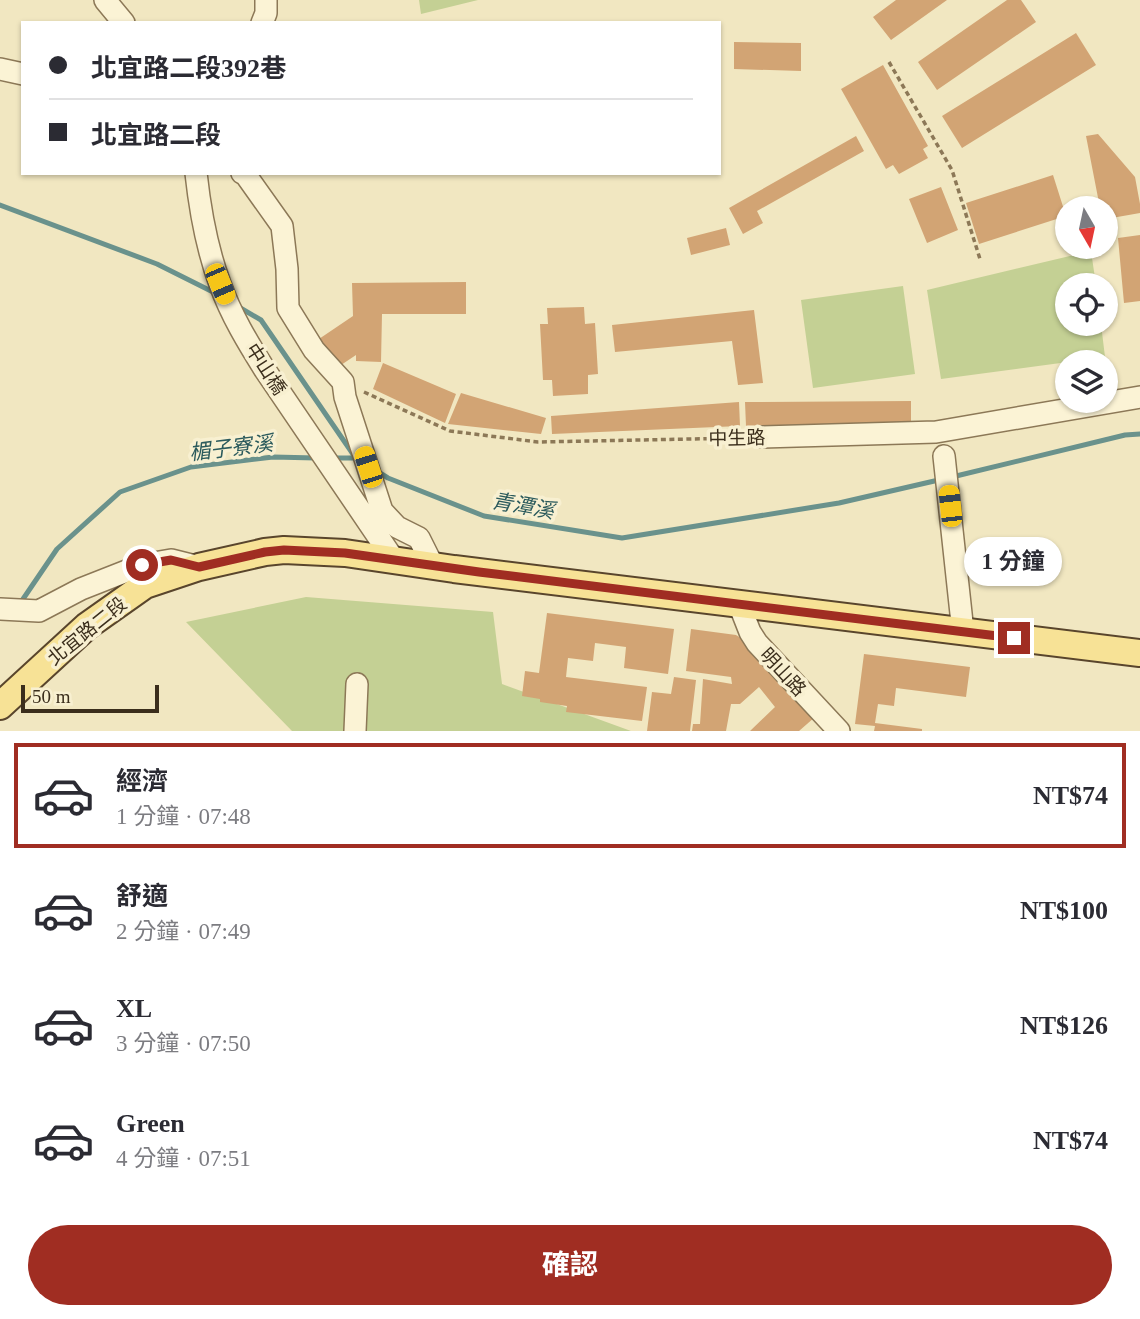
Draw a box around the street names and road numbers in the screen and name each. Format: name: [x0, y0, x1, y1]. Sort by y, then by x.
street label: 中山橋: [242, 339, 290, 399]
street label: 中生路: [708, 427, 766, 449]
street label: 北宜路二段: [43, 593, 131, 669]
street label: 明山路: [756, 644, 810, 700]

